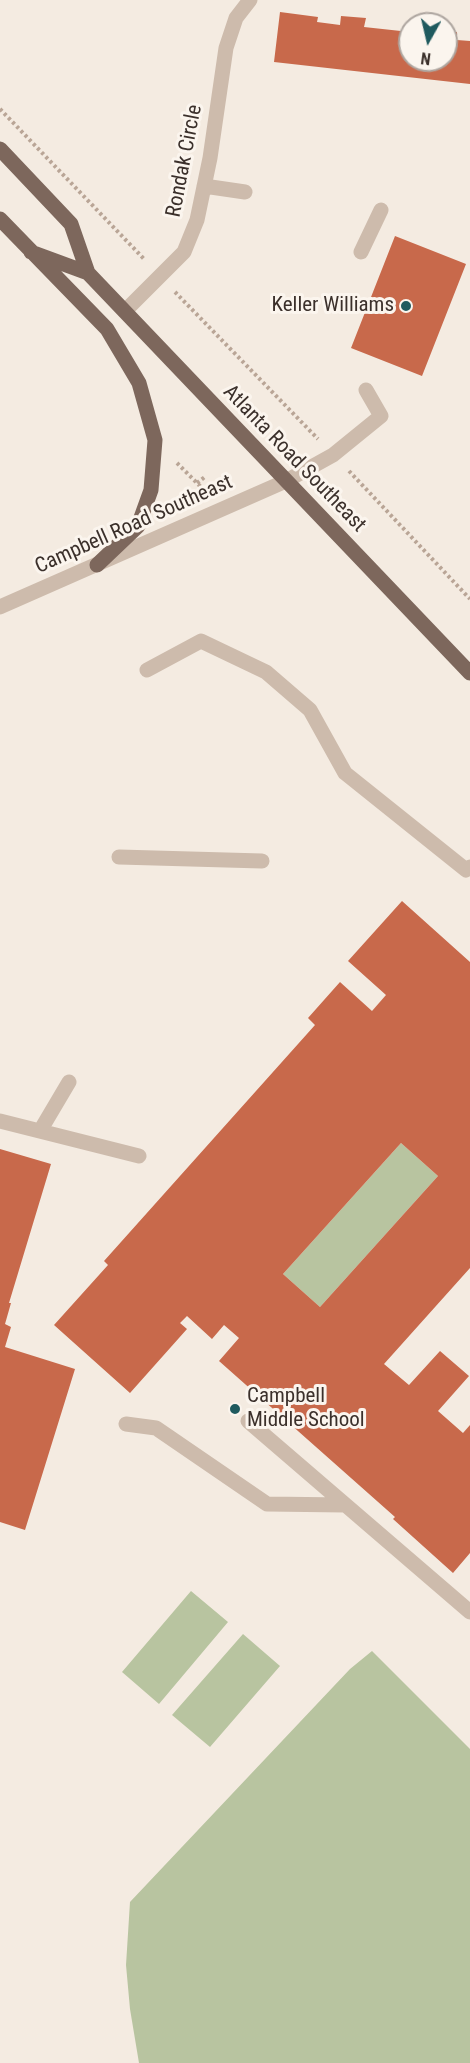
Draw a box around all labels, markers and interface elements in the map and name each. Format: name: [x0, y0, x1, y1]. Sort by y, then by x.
north arrow: [398, 12, 458, 72]
text: N: [420, 48, 432, 68]
street label: Rondak Circle: [162, 103, 208, 219]
place label: Keller Williams: [272, 293, 394, 319]
marker: Keller Williams: [399, 299, 413, 313]
street label: Atlanta Road Southeast: [217, 380, 371, 538]
street label: Campbell Road Southeast: [31, 470, 237, 580]
place label: Campbell Middle School: [247, 1384, 365, 1434]
marker: Campbell Middle School: [228, 1402, 242, 1416]

